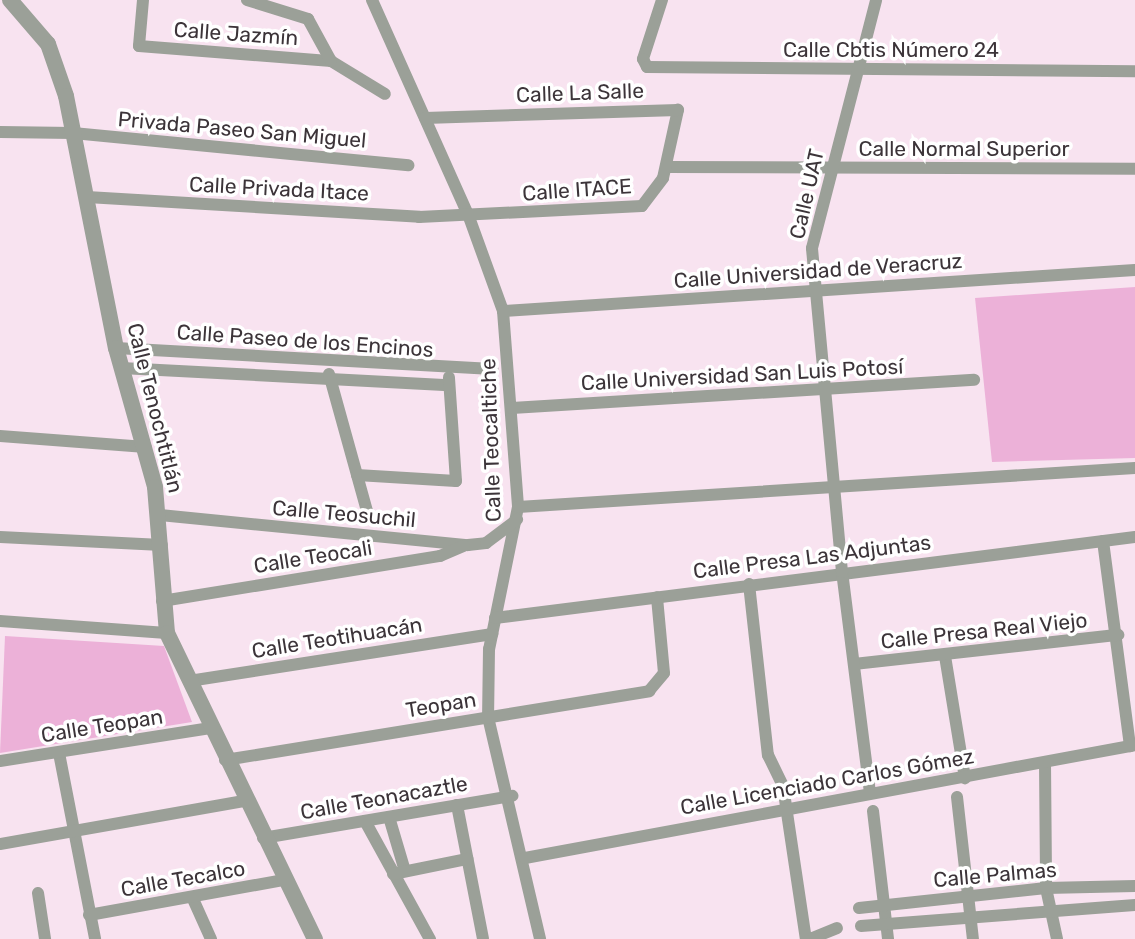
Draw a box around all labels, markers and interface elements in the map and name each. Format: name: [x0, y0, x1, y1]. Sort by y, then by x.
street label: Calle Jazmín: [173, 17, 299, 51]
street label: Calle Cbtis Número 24: [783, 37, 999, 63]
street label: Calle La Salle: [516, 78, 644, 108]
street label: Privada Paseo San Miguel: [117, 107, 367, 153]
street label: Calle Normal Superior: [859, 136, 1069, 162]
street label: Calle UAT: [784, 146, 830, 242]
street label: Calle Privada Itace: [188, 172, 370, 206]
street label: Calle ITACE: [521, 174, 633, 206]
street label: Calle Universidad de Veracruz: [673, 248, 963, 294]
street label: Calle Paseo de los Encinos: [176, 319, 434, 363]
street label: Calle Tenochtitlán: [122, 320, 188, 496]
street label: Calle Universidad San Luis Potosí: [580, 354, 904, 396]
street label: Calle Teocaltiche: [476, 357, 506, 523]
street label: Calle Teosuchil: [271, 495, 417, 533]
street label: Calle Presa Las Adjuntas: [691, 530, 933, 584]
street label: Calle Teocali: [252, 535, 374, 579]
street label: Calle Presa Real Viejo: [879, 608, 1089, 654]
street label: Calle Teotihuacán: [250, 612, 424, 664]
street label: Teopan: [404, 687, 478, 723]
street label: Calle Teopan: [39, 704, 165, 748]
street label: Calle Licenciado Carlos Gómez: [678, 744, 976, 820]
street label: Calle Teonacaztle: [298, 771, 470, 825]
street label: Calle Tecalco: [119, 856, 247, 902]
street label: Calle Palmas: [932, 857, 1058, 893]

